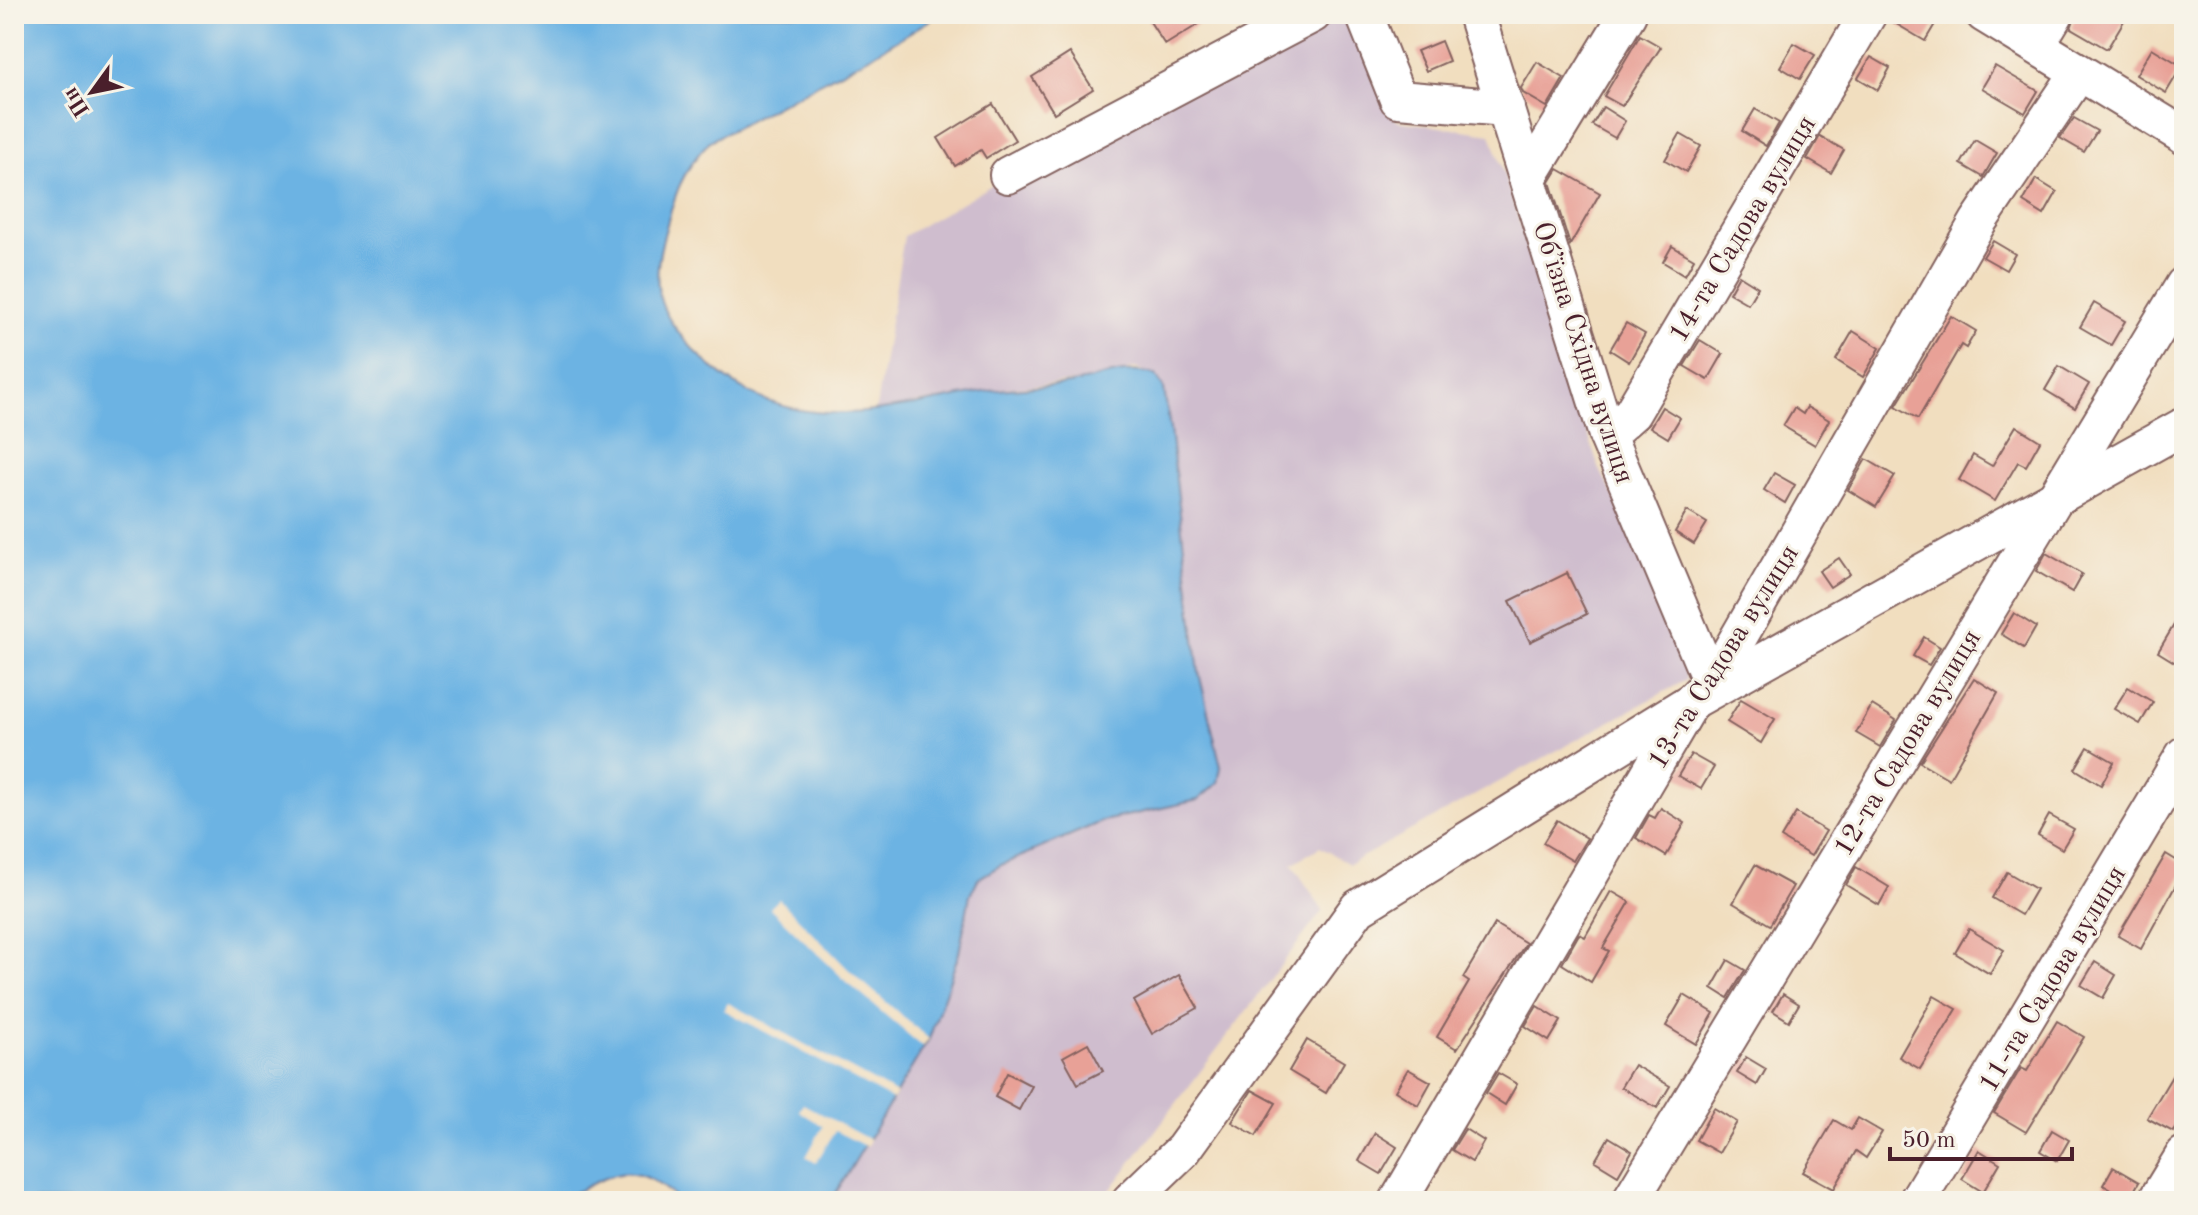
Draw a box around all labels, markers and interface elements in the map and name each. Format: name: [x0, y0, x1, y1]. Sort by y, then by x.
north arrow: [52, 52, 132, 132]
text: Пн: [59, 83, 94, 121]
street label: 14-та Садова вулиця: [1665, 111, 1822, 348]
street label: Обʼїзна Східна вулиця: [1527, 219, 1638, 487]
street label: 13-та Садова вулиця: [1644, 540, 1805, 775]
street label: 12-та Садова вулиця: [1830, 625, 1987, 862]
street label: 11-та Садова вулиця: [1975, 861, 2132, 1098]
scale bar: [1890, 1111, 2072, 1161]
text: 50 m: [1902, 1129, 1956, 1153]

